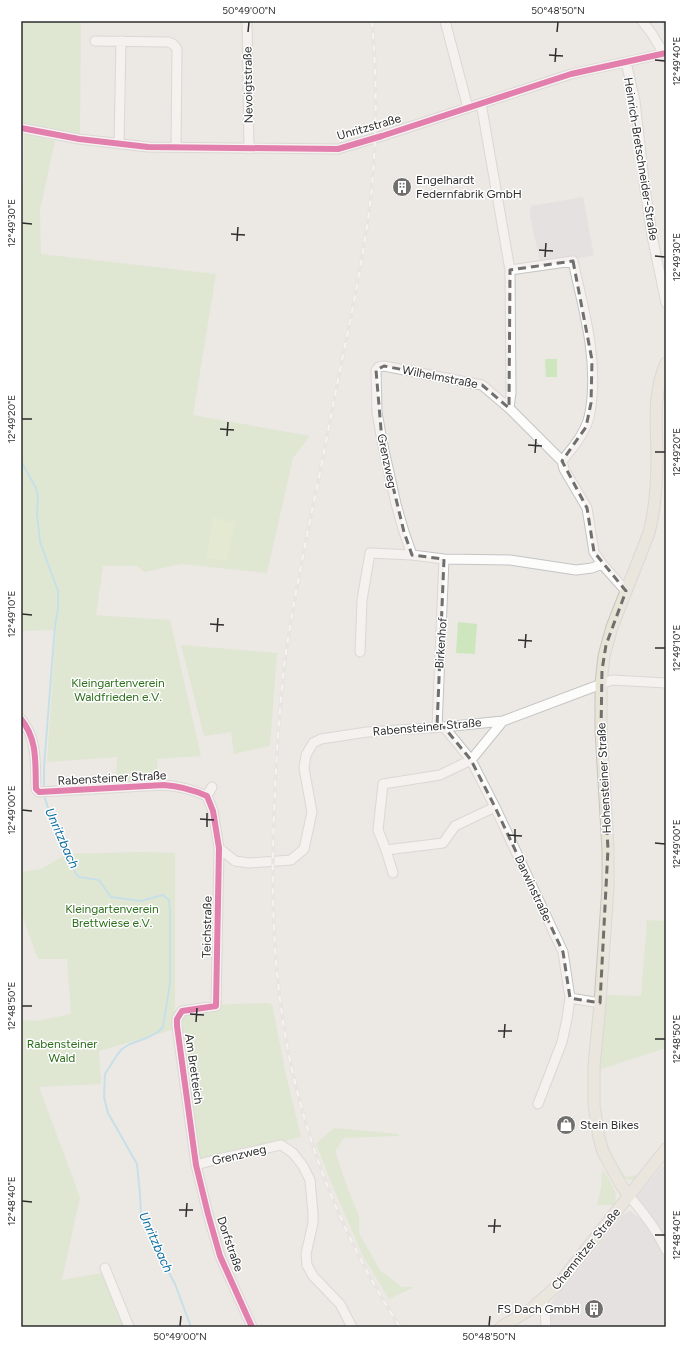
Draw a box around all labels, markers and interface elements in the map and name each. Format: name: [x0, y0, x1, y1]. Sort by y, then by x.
text: 50°49'00"N: [222, 4, 276, 17]
text: 50°48'50"N: [531, 4, 585, 17]
text: 12°49'40"E: [670, 36, 683, 86]
street label: Nevoigtstraße: [240, 46, 256, 123]
street label: Heinrich-Bretschneider-Straße: [621, 76, 661, 242]
street label: Unritzstraße: [335, 111, 403, 143]
place label: Engelhardt Federnfabrik GmbH: [416, 173, 522, 201]
building icon: Engelhardt Federnfabrik GmbH: [391, 176, 413, 198]
text: 12°49'30"E: [5, 199, 18, 247]
text: 12°49'30"E: [670, 233, 683, 281]
street label: Wilhelmstraße: [401, 363, 479, 391]
text: 12°49'20"E: [5, 395, 18, 443]
text: 12°49'20"E: [670, 428, 683, 476]
street label: Grenzweg: [374, 433, 400, 489]
text: 12°49'10"E: [5, 590, 18, 637]
street label: Birkenhof: [432, 616, 450, 669]
text: 12°49'10"E: [670, 624, 683, 671]
park label: Kleingartenverein Waldfrieden e.V.: [71, 676, 165, 704]
street label: Rabensteiner Straße: [372, 715, 482, 739]
street label: Hohensteiner Straße: [594, 722, 614, 834]
street label: Rabensteiner Straße: [57, 768, 167, 788]
text: 12°49'00"E: [5, 785, 18, 835]
water label: Unritzbach: [42, 805, 82, 871]
text: 12°49'00"E: [670, 819, 683, 869]
street label: Darwinstraße: [512, 853, 555, 924]
street label: Teichstraße: [199, 895, 215, 958]
park label: Kleingartenverein Brettwiese e.V.: [65, 902, 159, 930]
text: 12°48'50"E: [5, 981, 18, 1031]
text: 12°48'50"E: [670, 1014, 683, 1064]
street label: Am Bretteich: [182, 1033, 206, 1105]
park label: Rabensteiner Wald: [27, 1037, 97, 1065]
shop icon: Stein Bikes: [555, 1114, 577, 1136]
place label: Stein Bikes: [580, 1118, 639, 1132]
street label: Grenzweg: [211, 1142, 267, 1168]
text: 12°48'40"E: [5, 1176, 18, 1226]
street label: Chemnitzer Straße: [549, 1205, 623, 1293]
water label: Unritzbach: [136, 1209, 176, 1275]
text: 12°48'40"E: [670, 1210, 683, 1260]
street label: Dorfstraße: [214, 1215, 246, 1274]
building icon: FS Dach GmbH: [583, 1298, 605, 1320]
place label: FS Dach GmbH: [497, 1302, 580, 1316]
text: 50°49'00"N: [153, 1330, 207, 1343]
text: 50°48'50"N: [462, 1330, 516, 1343]

